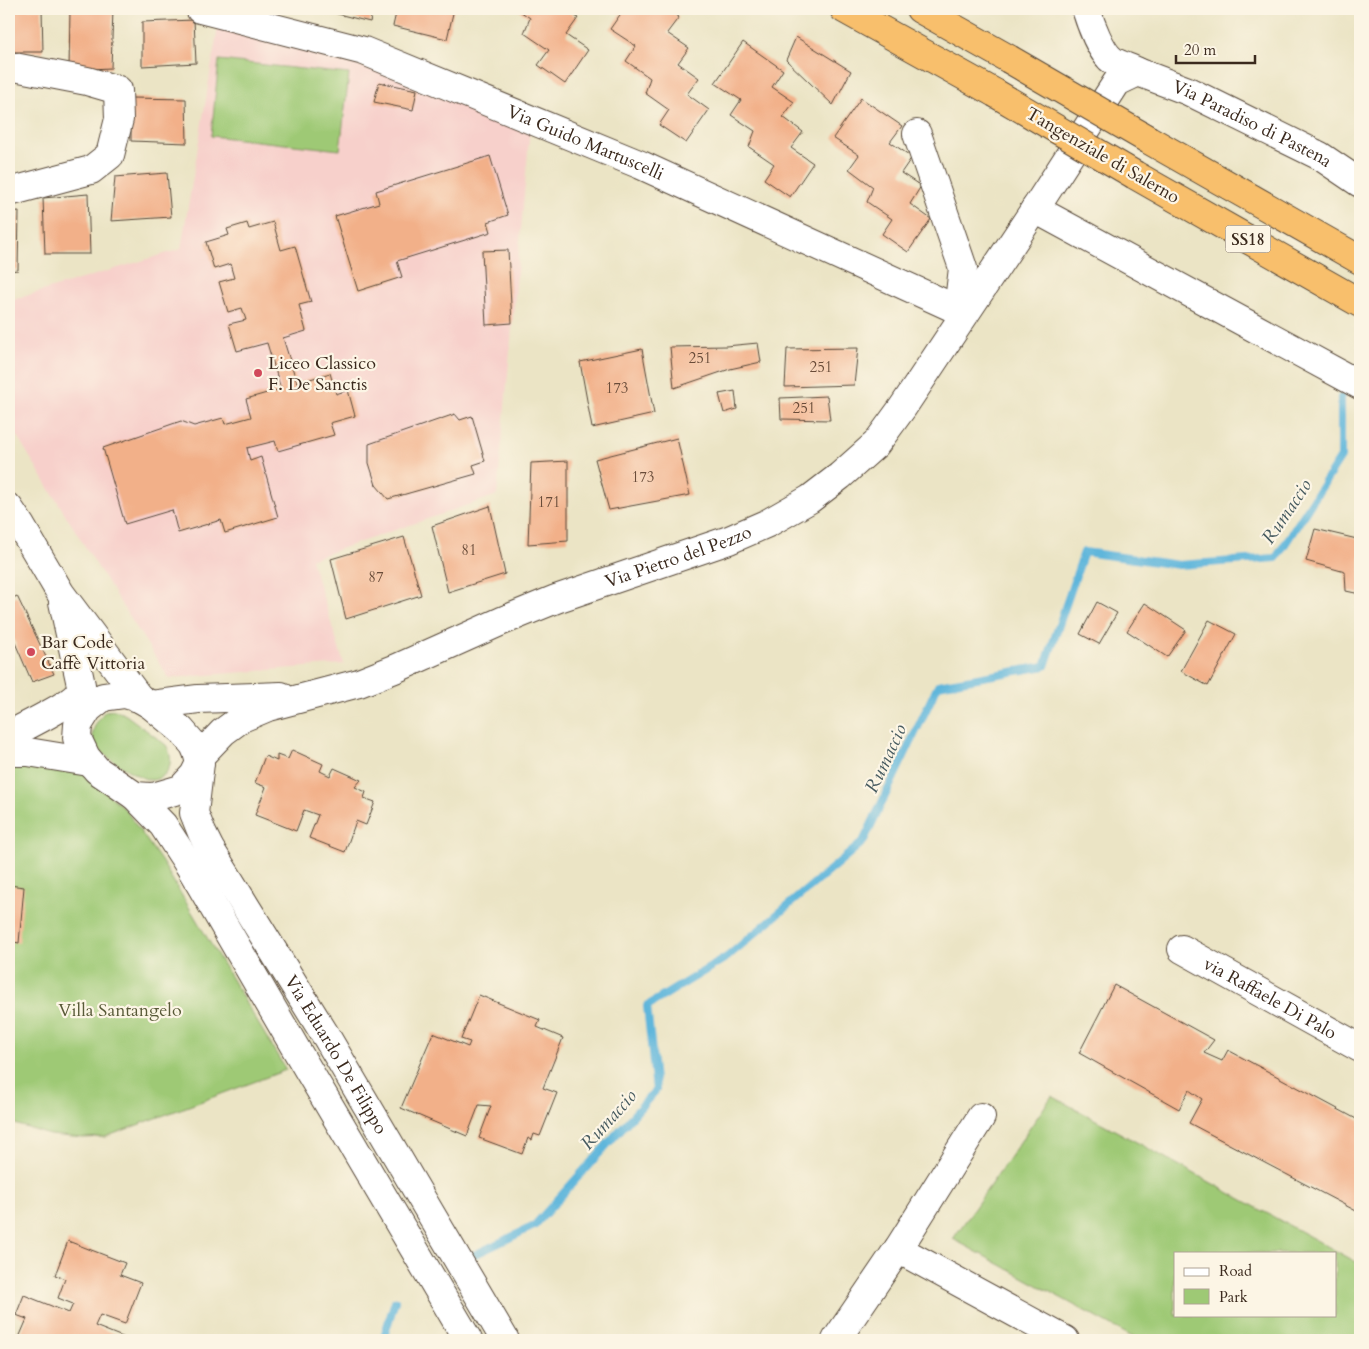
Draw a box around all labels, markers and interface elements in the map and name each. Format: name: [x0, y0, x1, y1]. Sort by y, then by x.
scale bar: [1176, 32, 1255, 64]
text: 20 m: [1184, 40, 1216, 60]
street label: Via Paradiso di Pastena: [1169, 74, 1337, 174]
street label: Via Guido Martuscelli: [503, 99, 668, 187]
street label: Tangenziale di Salerno: [1021, 101, 1184, 210]
road number: SS18: [1226, 225, 1270, 252]
house number: 251: [688, 348, 712, 368]
place label: Liceo Classico F. De Sanctis: [268, 351, 376, 397]
house number: 251: [809, 357, 833, 377]
marker: Liceo Classico F. De Sanctis: [252, 367, 264, 379]
house number: 173: [605, 378, 629, 398]
house number: 251: [792, 398, 816, 418]
house number: 173: [631, 467, 655, 487]
water label: Rumaccio: [1256, 474, 1318, 549]
house number: 171: [537, 492, 561, 512]
street label: Via Pietro del Pezzo: [602, 520, 756, 594]
house number: 81: [461, 540, 477, 560]
house number: 87: [368, 567, 384, 587]
place label: Bar Code Caffè Vittoria: [41, 630, 145, 676]
marker: Bar Code Caffè Vittoria: [25, 646, 37, 658]
water label: Rumaccio: [859, 720, 913, 797]
street label: via Raffaele Di Palo: [1199, 951, 1341, 1046]
street label: Via Eduardo De Filippo: [278, 970, 393, 1139]
park label: Villa Santangelo: [58, 998, 182, 1023]
water label: Rumaccio: [575, 1084, 643, 1156]
legend: [1174, 1252, 1336, 1316]
text: Road: [1219, 1261, 1252, 1281]
text: Park: [1219, 1287, 1248, 1307]

